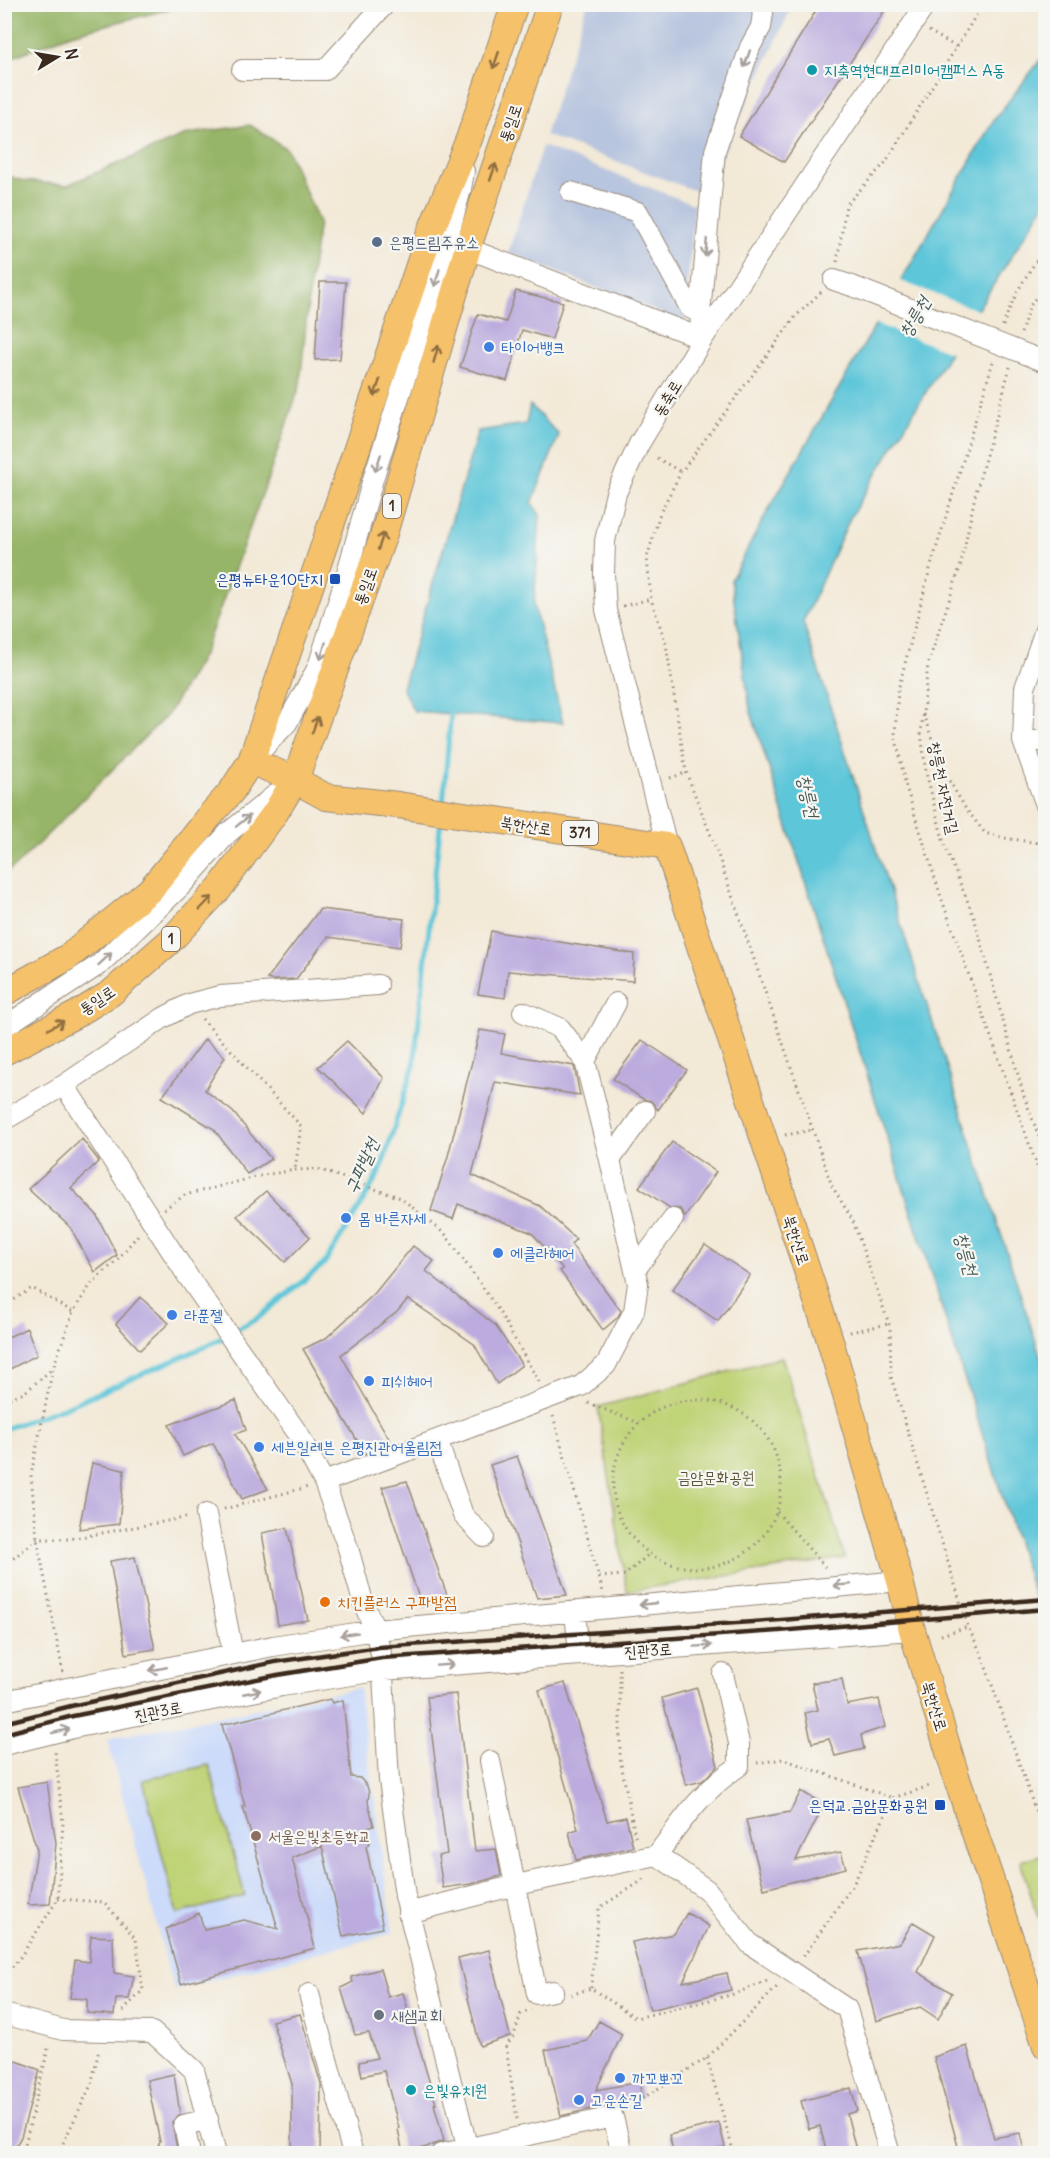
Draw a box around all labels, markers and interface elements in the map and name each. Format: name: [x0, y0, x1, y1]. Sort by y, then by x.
north arrow: [27, 27, 87, 87]
text: N: [61, 47, 83, 61]
one-way arrow: [740, 49, 751, 68]
one-way arrow: [490, 50, 501, 69]
place label: 지축역현대프리미어캠퍼스 A동: [824, 60, 1005, 80]
marker: 지축역현대프리미어캠퍼스 A동: [805, 63, 819, 77]
street label: 통일로: [494, 101, 526, 145]
one-way arrow: [489, 163, 500, 182]
place label: 은평드림주유소: [389, 232, 479, 252]
marker: 은평드림주유소: [370, 235, 384, 249]
one-way arrow: [700, 238, 711, 258]
one-way arrow: [431, 268, 442, 287]
water label: 창릉천: [894, 291, 936, 341]
place label: 타이어뱅크: [501, 337, 565, 357]
marker: 타이어뱅크: [482, 340, 496, 354]
one-way arrow: [431, 345, 442, 364]
street label: 동축로: [648, 376, 686, 420]
one-way arrow: [371, 378, 382, 397]
one-way arrow: [371, 453, 382, 472]
road number: 1: [383, 494, 401, 518]
one-way arrow: [376, 532, 387, 551]
street label: 통일로: [349, 564, 381, 608]
place label: 은평뉴타운10단지: [216, 569, 323, 589]
marker: 은평뉴타운10단지: [328, 572, 342, 586]
one-way arrow: [317, 641, 328, 660]
one-way arrow: [310, 716, 321, 735]
street label: 창릉천 자전거길: [924, 740, 964, 836]
water label: 창릉천: [792, 772, 825, 821]
street label: 북한산로: [499, 811, 553, 839]
one-way arrow: [234, 815, 250, 828]
road number: 371: [562, 821, 598, 845]
one-way arrow: [199, 895, 214, 910]
road number: 1: [162, 927, 180, 951]
one-way arrow: [97, 952, 112, 966]
street label: 통일로: [75, 981, 119, 1019]
one-way arrow: [47, 1019, 64, 1031]
water label: 구파발천: [339, 1133, 384, 1197]
place label: 몸 바른자세: [358, 1208, 426, 1228]
marker: 몸 바른자세: [339, 1211, 353, 1225]
street label: 북한산로: [780, 1212, 814, 1268]
water label: 창릉천: [950, 1230, 984, 1279]
place label: 에클라헤어: [510, 1243, 574, 1263]
marker: 에클라헤어: [491, 1246, 505, 1260]
place label: 라푼젤: [184, 1305, 223, 1325]
marker: 라푼젤: [165, 1308, 179, 1322]
place label: 피쉬헤어: [381, 1371, 433, 1391]
marker: 피쉬헤어: [362, 1374, 376, 1388]
place label: 세븐일레븐 은평진관어울림점: [271, 1437, 442, 1457]
marker: 세븐일레븐 은평진관어울림점: [252, 1440, 266, 1454]
park label: 금암문화공원: [677, 1467, 755, 1487]
one-way arrow: [832, 1580, 852, 1591]
place label: 치킨플러스 구파발점: [337, 1592, 457, 1612]
marker: 치킨플러스 구파발점: [318, 1595, 332, 1609]
one-way arrow: [638, 1599, 658, 1610]
one-way arrow: [340, 1629, 360, 1640]
street label: 진관3로: [624, 1638, 672, 1662]
one-way arrow: [692, 1640, 712, 1651]
one-way arrow: [435, 1659, 455, 1670]
one-way arrow: [148, 1664, 168, 1675]
street label: 북한산로: [918, 1678, 952, 1734]
one-way arrow: [242, 1686, 262, 1697]
street label: 진관3로: [133, 1697, 183, 1725]
one-way arrow: [52, 1724, 71, 1736]
place label: 은덕교.금암문화공원: [809, 1795, 928, 1815]
marker: 은덕교.금암문화공원: [933, 1798, 947, 1812]
place label: 서울은빛초등학교: [268, 1826, 371, 1846]
marker: 서울은빛초등학교: [249, 1829, 263, 1843]
place label: 새샘교회: [391, 2005, 443, 2025]
marker: 새샘교회: [372, 2008, 386, 2022]
place label: 까꼬뽀꼬: [632, 2068, 684, 2088]
marker: 까꼬뽀꼬: [613, 2071, 627, 2085]
place label: 은빛유치원: [423, 2080, 487, 2100]
marker: 은빛유치원: [404, 2083, 418, 2097]
place label: 고운손길: [591, 2090, 643, 2110]
marker: 고운손길: [572, 2093, 586, 2107]

